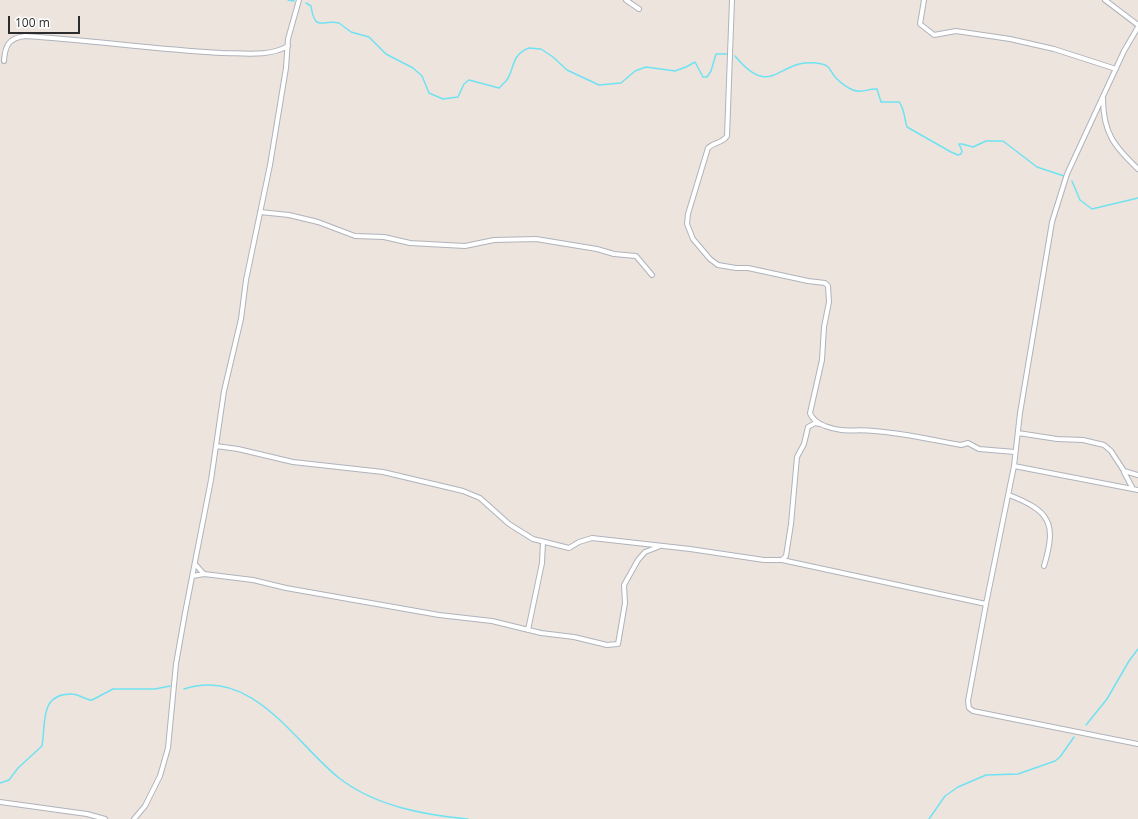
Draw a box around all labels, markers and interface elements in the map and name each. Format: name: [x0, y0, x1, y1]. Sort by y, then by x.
scale bar: [10, 8, 82, 34]
text: 100 m: [15, 14, 50, 31]

